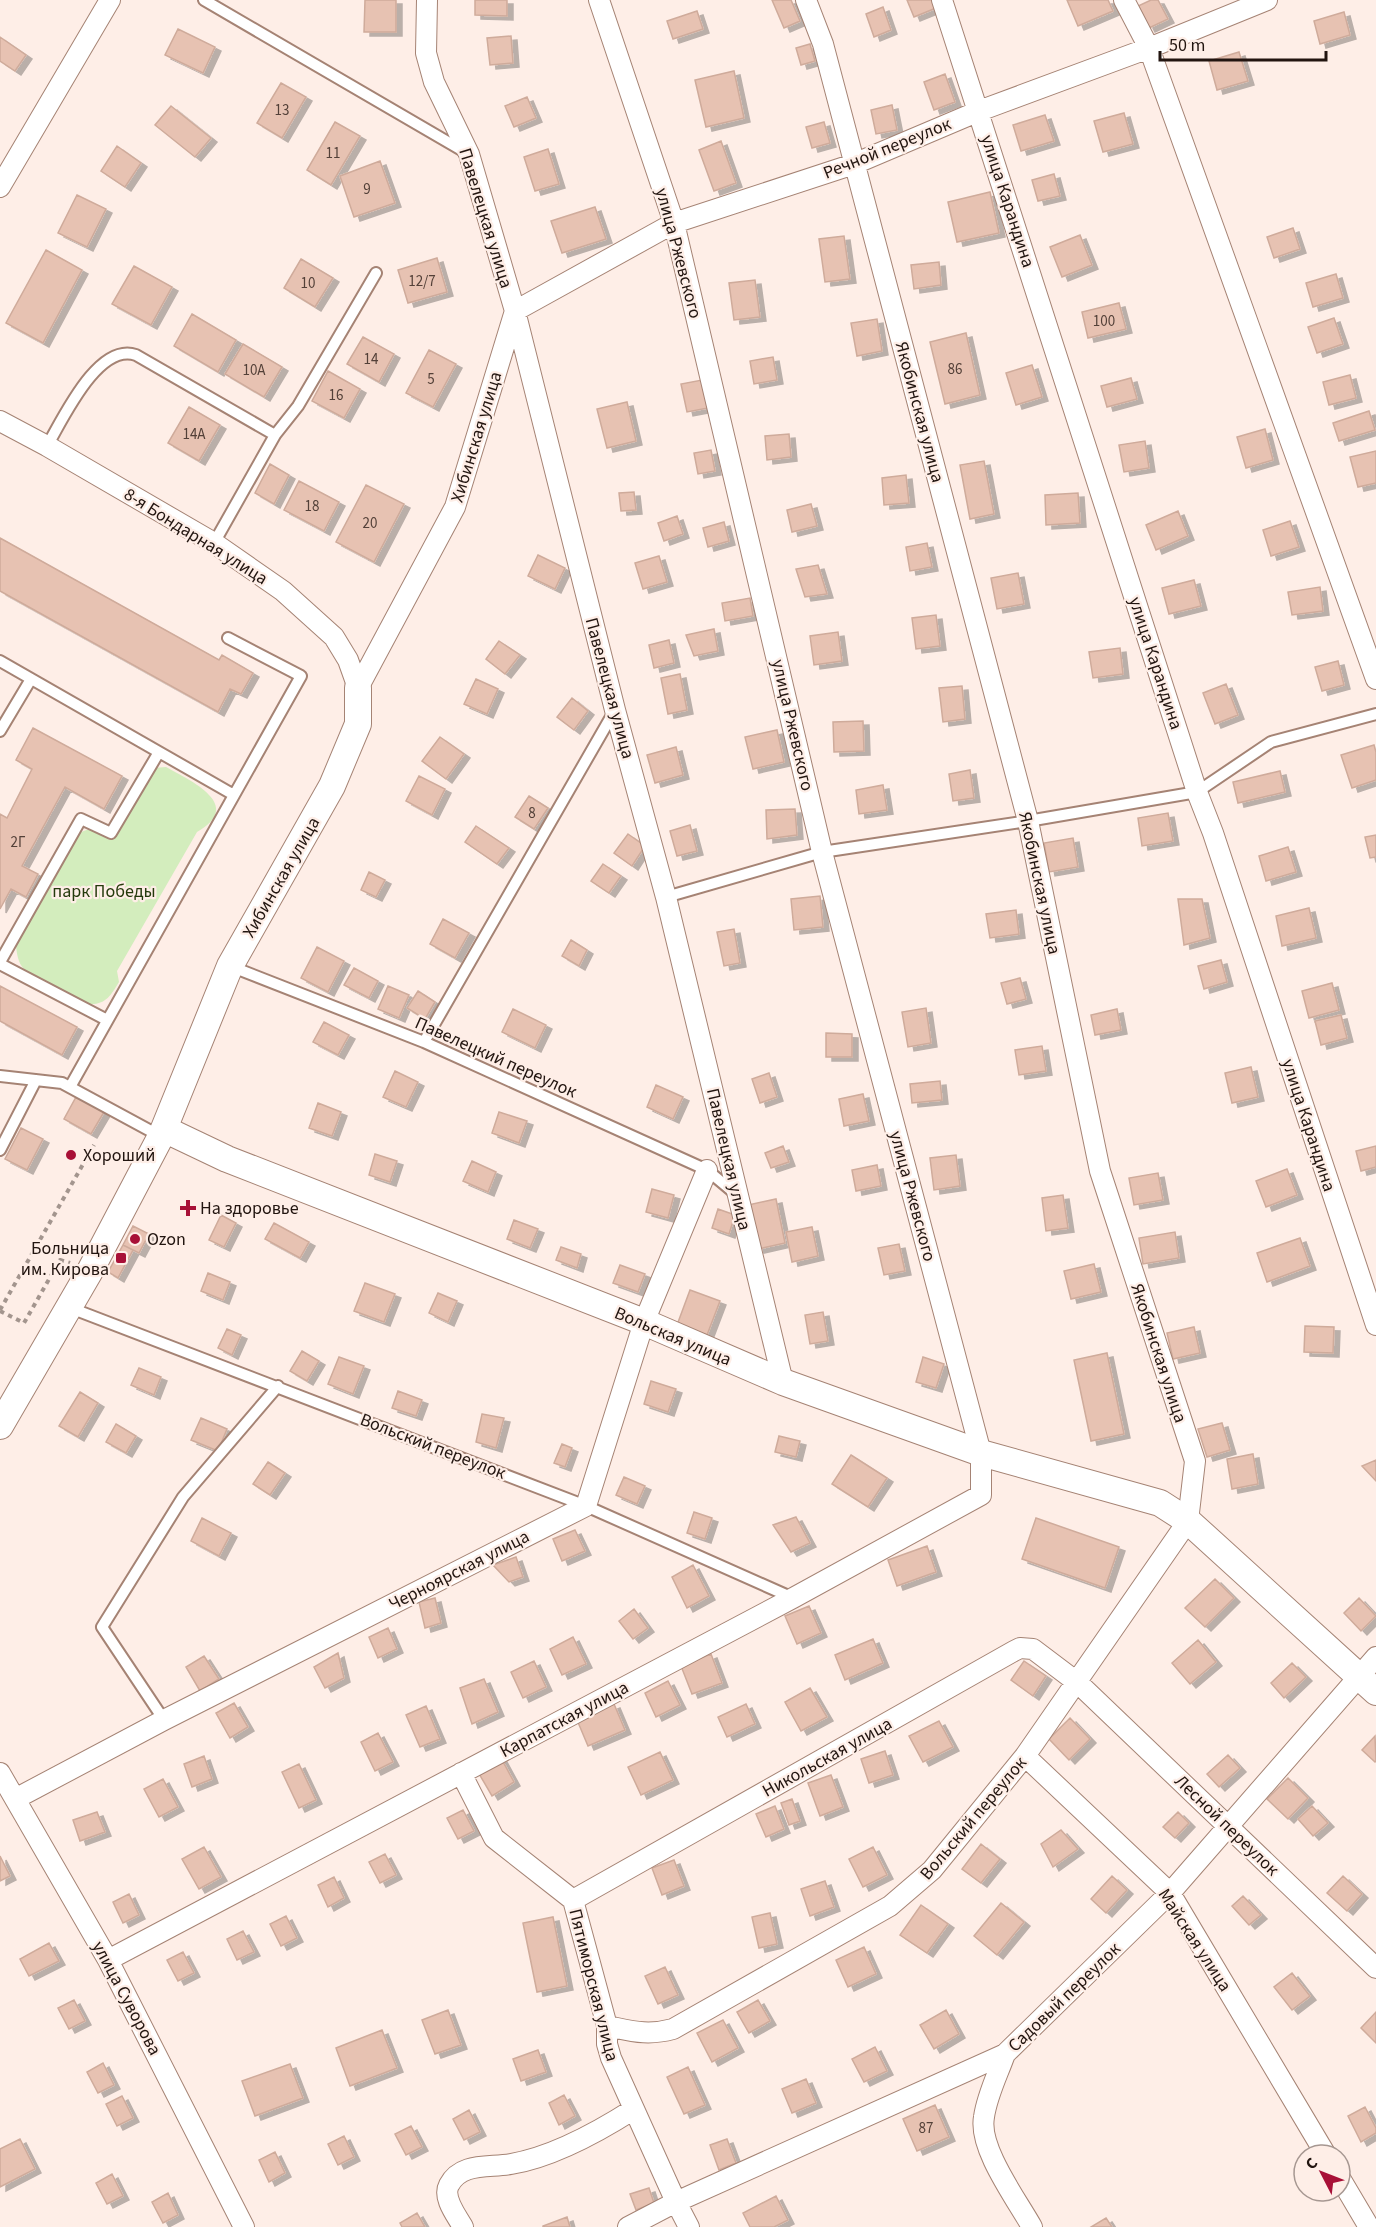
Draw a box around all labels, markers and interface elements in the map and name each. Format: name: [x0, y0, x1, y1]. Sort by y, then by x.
scale bar: [1160, 24, 1326, 62]
text: 50 m: [1169, 33, 1205, 58]
house number: 13: [275, 100, 289, 121]
street label: Речной переулок: [819, 111, 955, 186]
street label: улица Карандина: [974, 132, 1041, 271]
house number: 11: [326, 143, 340, 164]
street label: Павелецкая улица: [452, 145, 519, 291]
house number: 9: [363, 179, 371, 200]
street label: улица Ржевского: [649, 185, 708, 321]
house number: 12/7: [408, 271, 436, 292]
house number: 10: [301, 273, 315, 294]
house number: 100: [1093, 311, 1115, 332]
street label: Якобинская улица: [889, 339, 950, 485]
house number: 14: [364, 349, 379, 370]
house number: 86: [948, 359, 962, 380]
house number: 10А: [242, 360, 266, 381]
house number: 5: [427, 369, 435, 390]
street label: Хибинская улица: [445, 369, 508, 506]
house number: 16: [329, 385, 343, 406]
house number: 14А: [182, 424, 206, 445]
street label: 8-я Бондарная улица: [119, 482, 273, 591]
house number: 18: [305, 496, 319, 517]
house number: 20: [363, 513, 377, 534]
street label: улица Карандина: [1122, 594, 1189, 733]
street label: Павелецкая улица: [579, 615, 640, 761]
street label: улица Ржевского: [765, 657, 820, 793]
house number: 8: [528, 803, 536, 824]
street label: Якобинская улица: [1012, 810, 1067, 957]
street label: Хибинская улица: [237, 812, 326, 942]
house number: 2Г: [11, 832, 26, 853]
park label: парк Победы: [52, 879, 156, 904]
street label: Павелецкий переулок: [411, 1011, 581, 1104]
street label: улица Карандина: [1275, 1056, 1342, 1195]
street label: Павелецкая улица: [700, 1086, 757, 1233]
street label: улица Ржевского: [883, 1128, 942, 1264]
place label: Хороший: [83, 1143, 155, 1168]
marker: Хороший: [64, 1148, 78, 1162]
place label: На здоровье: [200, 1196, 299, 1221]
marker: На здоровье: [181, 1201, 195, 1215]
place label: Ozon: [147, 1227, 186, 1252]
marker: Ozon: [128, 1232, 142, 1246]
place label: Больница им. Кирова: [21, 1236, 109, 1282]
marker: Больница им. Кирова: [114, 1251, 128, 1265]
street label: Якобинская улица: [1124, 1280, 1193, 1426]
street label: Вольская улица: [610, 1301, 735, 1372]
street label: Вольский переулок: [356, 1407, 509, 1486]
street label: Черноярская улица: [385, 1524, 534, 1617]
street label: Карпатская улица: [496, 1675, 633, 1764]
street label: Никольская улица: [758, 1711, 897, 1803]
street label: Вольский переулок: [914, 1751, 1033, 1885]
street label: Лесной переулок: [1169, 1769, 1284, 1882]
street label: Майская улица: [1152, 1884, 1237, 1997]
street label: Пятиморская улица: [562, 1906, 625, 2064]
street label: улица Суворова: [86, 1937, 167, 2060]
street label: Садовый переулок: [1002, 1937, 1126, 2058]
house number: 87: [919, 2118, 933, 2139]
north arrow: [1292, 2143, 1352, 2203]
text: С: [1300, 2153, 1323, 2174]

